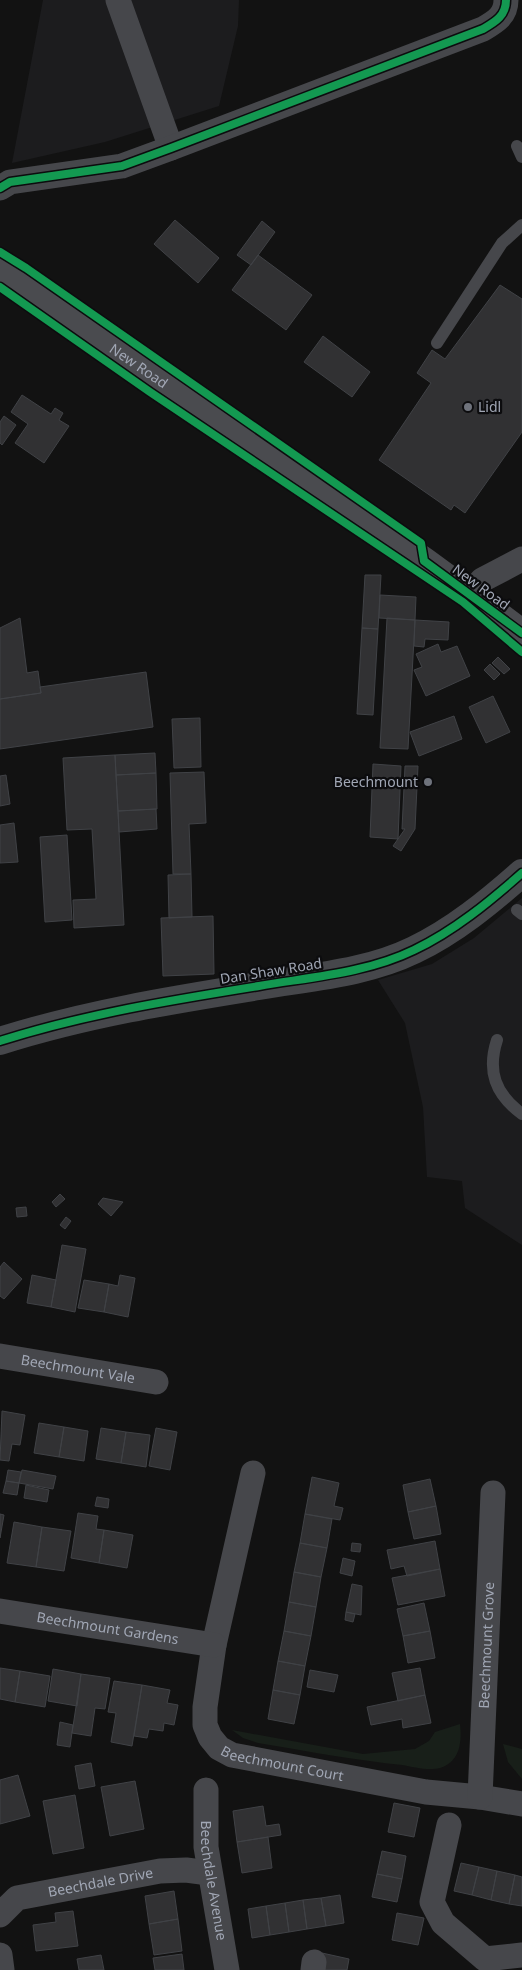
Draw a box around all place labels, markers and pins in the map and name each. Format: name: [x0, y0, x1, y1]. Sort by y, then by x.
place label: Lidl: [478, 397, 501, 416]
marker: Lidl: [462, 401, 474, 413]
place label: Beechmount: [334, 772, 418, 791]
marker: Beechmount: [422, 776, 434, 788]

